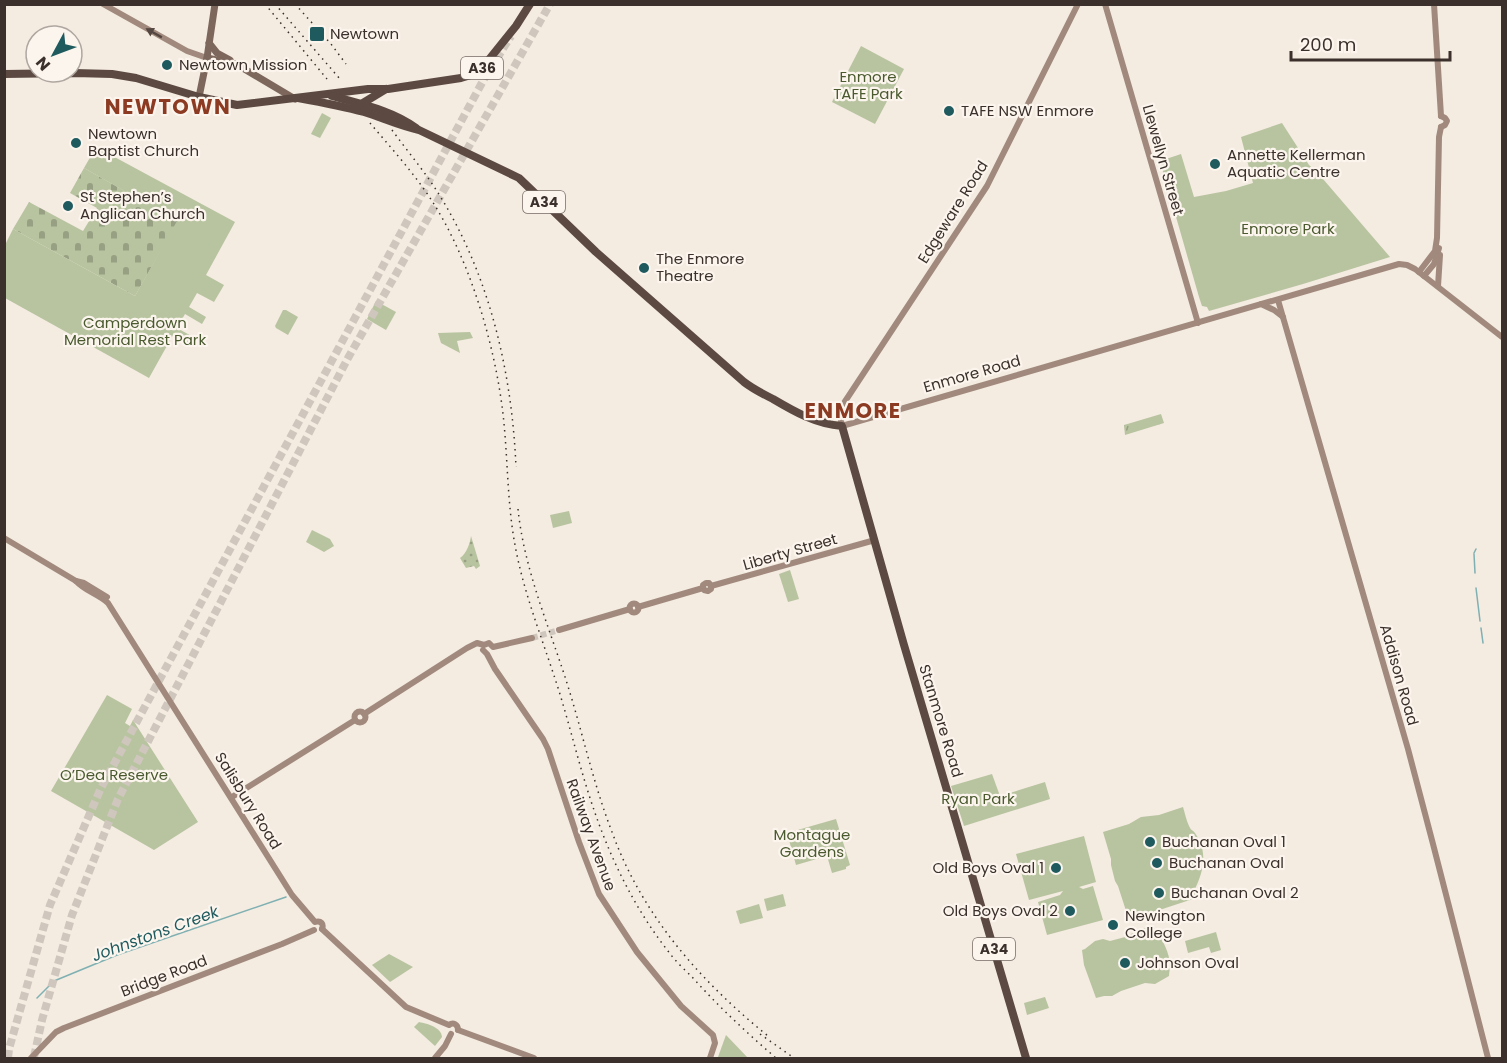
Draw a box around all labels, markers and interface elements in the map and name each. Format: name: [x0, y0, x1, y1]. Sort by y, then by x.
place label: Newtown: [330, 23, 399, 44]
north arrow: [24, 24, 84, 84]
scale bar: [1291, 24, 1450, 62]
marker: Newtown: [308, 25, 326, 43]
one-way arrow: [146, 28, 163, 38]
text: 200 m: [1300, 32, 1356, 57]
text: N: [30, 51, 56, 76]
place label: Newtown Mission: [179, 54, 307, 75]
road number: A36: [461, 57, 503, 79]
marker: Newtown Mission: [160, 58, 174, 72]
park label: Enmore TAFE Park: [833, 66, 903, 104]
district label: NEWTOWN: [105, 92, 231, 121]
place label: TAFE NSW Enmore: [961, 100, 1094, 121]
street label: Llewellyn Street: [1138, 102, 1189, 218]
marker: TAFE NSW Enmore: [942, 104, 956, 118]
place label: Newtown Baptist Church: [88, 123, 199, 161]
marker: Newtown Baptist Church: [69, 136, 83, 150]
place label: Annette Kellerman Aquatic Centre: [1227, 144, 1366, 182]
street label: Edgeware Road: [913, 156, 993, 267]
marker: Annette Kellerman Aquatic Centre: [1208, 157, 1222, 171]
place label: St Stephen’s Anglican Church: [80, 186, 205, 224]
road number: A34: [523, 191, 565, 213]
marker: St Stephen’s Anglican Church: [61, 199, 75, 213]
park label: Enmore Park: [1241, 218, 1335, 239]
place label: The Enmore Theatre: [656, 248, 744, 286]
marker: The Enmore Theatre: [637, 261, 651, 275]
park label: Camperdown Memorial Rest Park: [64, 312, 206, 350]
street label: Enmore Road: [921, 350, 1023, 397]
district label: ENMORE: [805, 396, 902, 425]
street label: Liberty Street: [740, 528, 839, 575]
street label: Addison Road: [1375, 622, 1424, 728]
street label: Stanmore Road: [914, 662, 969, 780]
street label: Salisbury Road: [210, 748, 287, 853]
park label: O’Dea Reserve: [60, 764, 168, 785]
street label: Railway Avenue: [561, 776, 621, 894]
park label: Ryan Park: [941, 788, 1015, 809]
park label: Montague Gardens: [774, 824, 850, 862]
place label: Buchanan Oval 1: [1162, 831, 1286, 852]
marker: Buchanan Oval 1: [1143, 835, 1157, 849]
place label: Buchanan Oval: [1169, 852, 1284, 873]
marker: Buchanan Oval: [1150, 856, 1164, 870]
place label: Old Boys Oval 1: [932, 857, 1044, 878]
marker: Old Boys Oval 1: [1049, 861, 1063, 875]
place label: Buchanan Oval 2: [1171, 882, 1299, 903]
marker: Buchanan Oval 2: [1152, 886, 1166, 900]
water label: Johnstons Creek: [89, 900, 222, 967]
place label: Old Boys Oval 2: [943, 900, 1058, 921]
marker: Old Boys Oval 2: [1063, 904, 1077, 918]
place label: Newington College: [1125, 905, 1205, 943]
marker: Newington College: [1106, 918, 1120, 932]
road number: A34: [973, 938, 1015, 960]
street label: Bridge Road: [118, 949, 210, 1002]
place label: Johnson Oval: [1137, 952, 1239, 973]
marker: Johnson Oval: [1118, 956, 1132, 970]

